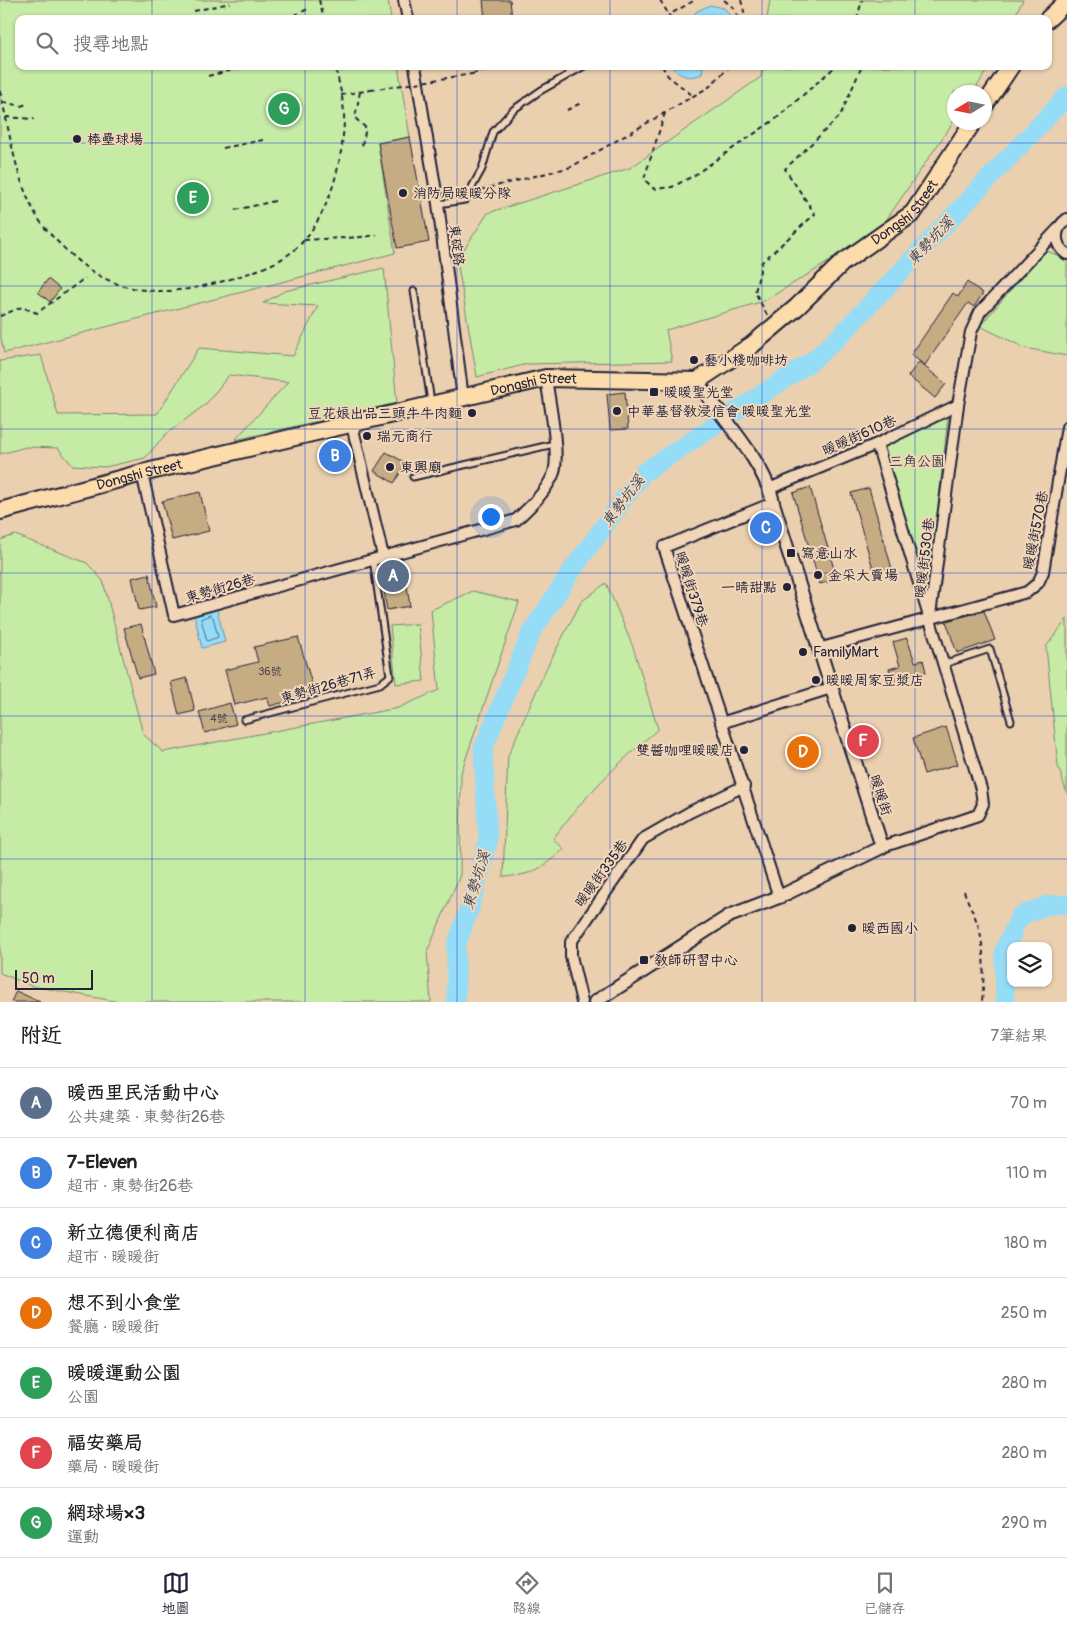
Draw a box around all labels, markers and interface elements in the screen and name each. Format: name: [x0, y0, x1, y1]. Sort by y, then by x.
search box: [15, 15, 1052, 70]
icon: search: [33, 29, 61, 57]
text: 搜尋地點: [73, 32, 149, 56]
north arrow: [947, 85, 992, 130]
pin: G: [268, 90, 300, 128]
place label: 棒壘球場: [87, 131, 143, 148]
marker: 棒壘球場: [71, 133, 83, 145]
street label: Dongshi Street: [868, 176, 942, 249]
pin: E: [177, 179, 209, 217]
place label: 消防局暖暖分隊: [413, 185, 511, 202]
marker: 消防局暖暖分隊: [397, 187, 409, 199]
water label: 東勢坑溪: [903, 212, 958, 270]
street label: 東碇路: [446, 223, 467, 267]
place label: 藝小棧咖啡坊: [704, 352, 788, 369]
marker: 藝小棧咖啡坊: [688, 354, 700, 366]
street label: Dongshi Street: [489, 370, 577, 400]
place label: 暖暖聖光堂: [664, 384, 734, 401]
marker: 暖暖聖光堂: [648, 386, 660, 398]
place label: 中華基督教浸信會 暖暖聖光堂: [627, 403, 812, 420]
place label: 豆花娘出品三頭牛牛肉麵: [308, 405, 462, 422]
marker: 中華基督教浸信會 暖暖聖光堂: [611, 405, 623, 417]
marker: 豆花娘出品三頭牛牛肉麵: [466, 407, 478, 419]
street label: 暖暖街610巷: [820, 411, 900, 459]
place label: 瑞元商行: [376, 428, 433, 445]
marker: 瑞元商行: [361, 430, 373, 442]
pin: B: [319, 437, 351, 475]
park label: 三角公園: [889, 453, 945, 470]
street label: Dongshi Street: [95, 456, 184, 494]
place label: 東興廟: [400, 459, 442, 476]
marker: 東興廟: [384, 461, 396, 473]
water label: 東勢坑溪: [598, 471, 650, 531]
street label: 暖暖街570巷: [1019, 488, 1052, 571]
your location: [478, 504, 504, 530]
pin: C: [750, 509, 782, 547]
street label: 暖暖街530巷: [911, 516, 938, 599]
place label: 寫意山水: [801, 545, 858, 562]
marker: 寫意山水: [785, 547, 797, 559]
street label: 暖暖街379巷: [671, 549, 712, 630]
pin: A: [377, 557, 409, 595]
place label: 金采大賣場: [828, 567, 898, 584]
marker: 金采大賣場: [812, 569, 824, 581]
street label: 東勢街26巷: [183, 570, 258, 607]
place label: 一晴甜點: [721, 579, 777, 596]
marker: 一晴甜點: [781, 581, 793, 593]
place label: FamilyMart: [813, 644, 879, 661]
marker: FamilyMart: [797, 646, 809, 658]
street label: 東勢街26巷71弄: [278, 664, 378, 707]
house number: 36號: [258, 665, 282, 678]
place label: 暖暖周家豆漿店: [826, 672, 924, 689]
marker: 暖暖周家豆漿店: [810, 674, 822, 686]
house number: 4號: [210, 712, 228, 725]
pin: F: [847, 722, 879, 760]
pin: D: [787, 733, 819, 771]
place label: 雙醬咖哩暖暖店: [636, 742, 734, 759]
marker: 雙醬咖哩暖暖店: [738, 744, 750, 756]
street label: 暖暖街: [866, 773, 895, 818]
street label: 暖暖街335巷: [571, 835, 632, 910]
water label: 東勢坑溪: [459, 848, 495, 912]
place label: 暖西國小: [862, 920, 918, 937]
marker: 暖西國小: [846, 922, 858, 934]
map controls: [1007, 942, 1052, 987]
button: layers: [1007, 942, 1052, 987]
place label: 教師研習中心: [654, 952, 738, 969]
marker: 教師研習中心: [638, 954, 650, 966]
scale bar: [15, 967, 92, 990]
text: 50 m: [22, 970, 55, 987]
text: 附近: [20, 1022, 62, 1049]
text: 7筆結果: [991, 1026, 1047, 1046]
text: 暖西里民活動中心: [67, 1081, 219, 1105]
text: A: [31, 1093, 41, 1113]
text: 70 m: [1010, 1093, 1047, 1113]
text: 公共建築 · 東勢街26巷: [67, 1107, 225, 1127]
text: 7-Eleven: [67, 1150, 137, 1174]
text: B: [31, 1163, 41, 1183]
text: 110 m: [1006, 1163, 1047, 1183]
text: 超市 · 東勢街26巷: [67, 1176, 193, 1196]
text: 新立德便利商店: [67, 1221, 200, 1245]
text: C: [31, 1233, 41, 1253]
text: 180 m: [1004, 1233, 1047, 1253]
text: 超市 · 暖暖街: [67, 1247, 159, 1267]
text: 想不到小食堂: [67, 1291, 181, 1315]
text: D: [31, 1303, 41, 1323]
text: 250 m: [1001, 1303, 1047, 1323]
text: 餐廳 · 暖暖街: [67, 1317, 159, 1337]
text: 暖暖運動公園: [67, 1361, 181, 1385]
text: E: [32, 1373, 40, 1393]
text: 280 m: [1001, 1373, 1047, 1393]
text: 公園: [67, 1387, 99, 1407]
text: 福安藥局: [67, 1431, 143, 1455]
text: F: [31, 1443, 41, 1463]
text: 280 m: [1001, 1443, 1047, 1463]
text: 藥局 · 暖暖街: [67, 1457, 159, 1477]
text: 網球場×3: [67, 1501, 145, 1525]
text: G: [31, 1513, 41, 1533]
text: 290 m: [1001, 1513, 1047, 1533]
text: 運動: [67, 1527, 99, 1547]
tab: 地圖: [162, 1569, 190, 1617]
tab: 路線: [513, 1569, 541, 1617]
tab: 已儲存: [864, 1569, 906, 1617]

